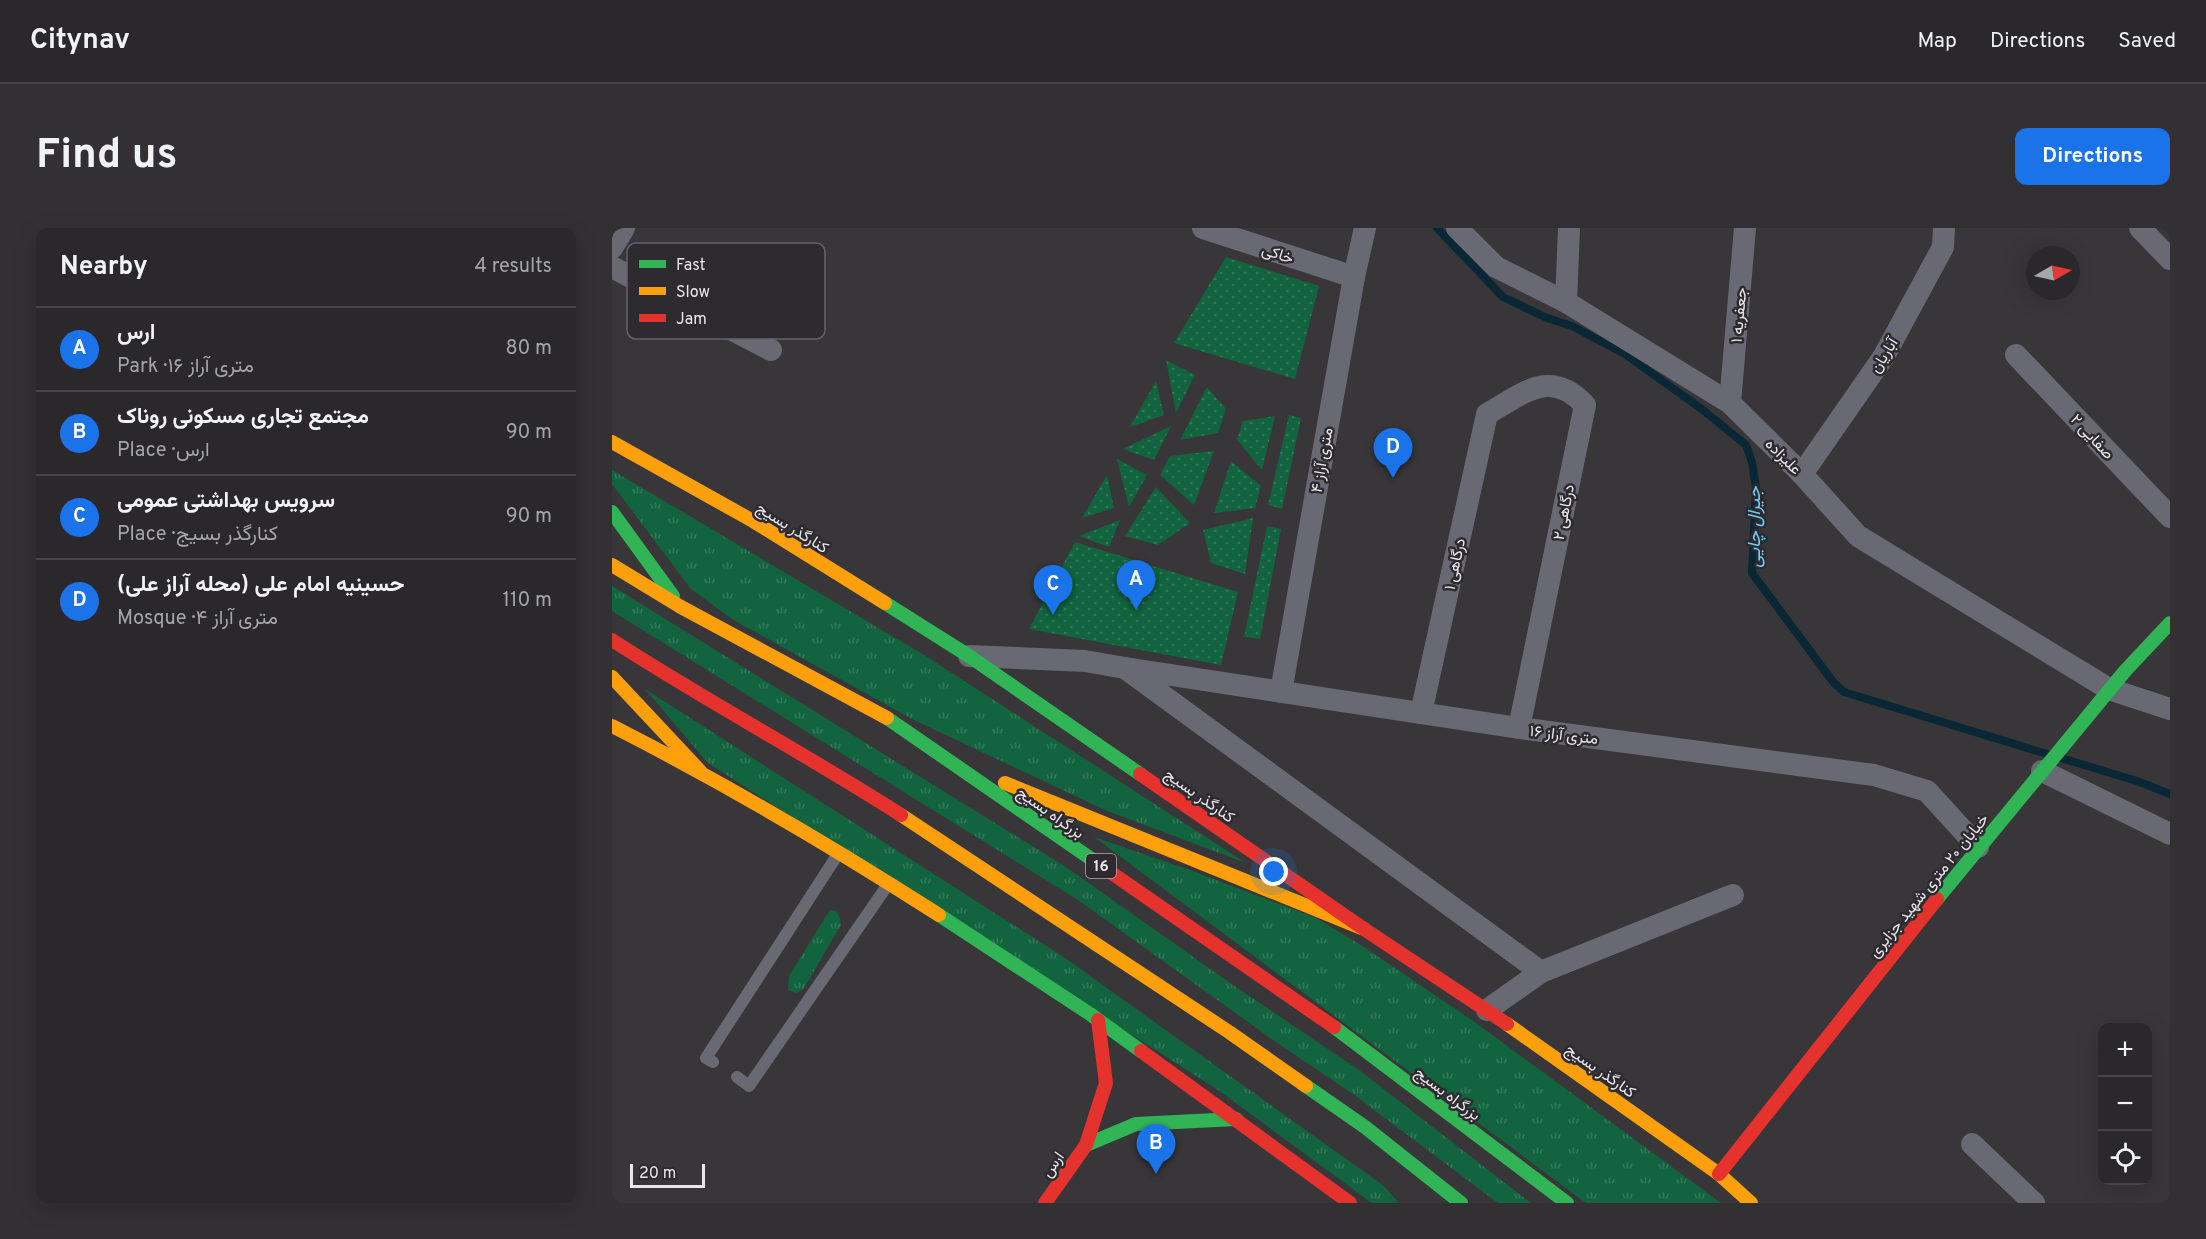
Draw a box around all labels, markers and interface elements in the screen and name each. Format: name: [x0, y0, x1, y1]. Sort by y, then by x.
text: Citynav: [30, 23, 130, 59]
text: Map: [1917, 28, 1957, 55]
text: Directions: [1990, 28, 2085, 55]
text: Saved: [2118, 28, 2176, 55]
button: Directions: [2015, 128, 2170, 185]
text: Find us: [36, 130, 177, 183]
street label: خاکی: [1259, 240, 1296, 270]
legend: [627, 243, 825, 339]
north arrow: [2026, 246, 2080, 300]
text: Nearby: [60, 251, 148, 284]
text: 4 results: [475, 254, 552, 280]
text: Fast: [676, 256, 706, 276]
text: Slow: [676, 283, 710, 303]
street label: جعفریه ۱: [1728, 286, 1752, 344]
text: Jam: [676, 310, 707, 330]
text: ارس: [117, 320, 155, 347]
street label: آباریان: [1866, 334, 1904, 378]
text: A: [72, 336, 87, 362]
text: 80 m: [506, 336, 552, 362]
text: Park · ۱۶ متری آراز: [117, 354, 254, 380]
text: مجتمع تجاری مسکونی روناک: [117, 404, 369, 431]
street label: صفایی ۲: [2065, 410, 2118, 464]
text: B: [73, 420, 86, 446]
text: 90 m: [506, 420, 552, 446]
street label: ۴ متری آراز: [1307, 426, 1339, 494]
pin: D: [1374, 428, 1412, 478]
street label: علیزاده: [1760, 435, 1805, 480]
text: Place · ارس: [117, 438, 210, 464]
street label: درگاهی ۲: [1550, 483, 1580, 542]
water label: جیرال چایی: [1744, 485, 1767, 568]
text: سرویس بهداشتی عمومی: [117, 488, 335, 515]
street label: کنارگذر بسیج: [752, 499, 832, 559]
text: C: [73, 504, 86, 530]
text: 90 m: [506, 504, 552, 530]
text: Place · کنارگذر بسیج: [117, 522, 278, 548]
street label: درگاهی ۱: [1441, 536, 1471, 592]
pin: A: [1116, 560, 1156, 610]
pin: C: [1034, 566, 1072, 615]
text: حسینیه امام علی (محله آراز علی): [117, 572, 405, 599]
text: D: [72, 588, 87, 614]
text: 110 m: [503, 588, 552, 614]
text: Mosque · ۴ متری آراز: [117, 606, 278, 632]
street label: ۱۶ متری آراز: [1528, 722, 1599, 750]
street label: کنارگذر بسیج: [1160, 765, 1238, 828]
street label: بزرگراه بسیج: [1012, 783, 1087, 844]
street label: خیابان ۲۰ متری شهید جزایری: [1865, 810, 1994, 962]
road number: 16: [1086, 854, 1116, 878]
your location: [1259, 857, 1288, 886]
map controls: [2098, 1023, 2152, 1185]
button: +: [2098, 1023, 2152, 1077]
street label: کنارگذر بسیج: [1561, 1040, 1639, 1103]
street label: بزرگراه بسیج: [1410, 1063, 1484, 1126]
button: −: [2098, 1077, 2152, 1131]
pin: B: [1136, 1124, 1176, 1174]
button: locate: [2098, 1131, 2152, 1185]
street label: ارس: [1038, 1148, 1070, 1182]
scale bar: [630, 1161, 705, 1188]
text: 20 m: [639, 1164, 676, 1184]

